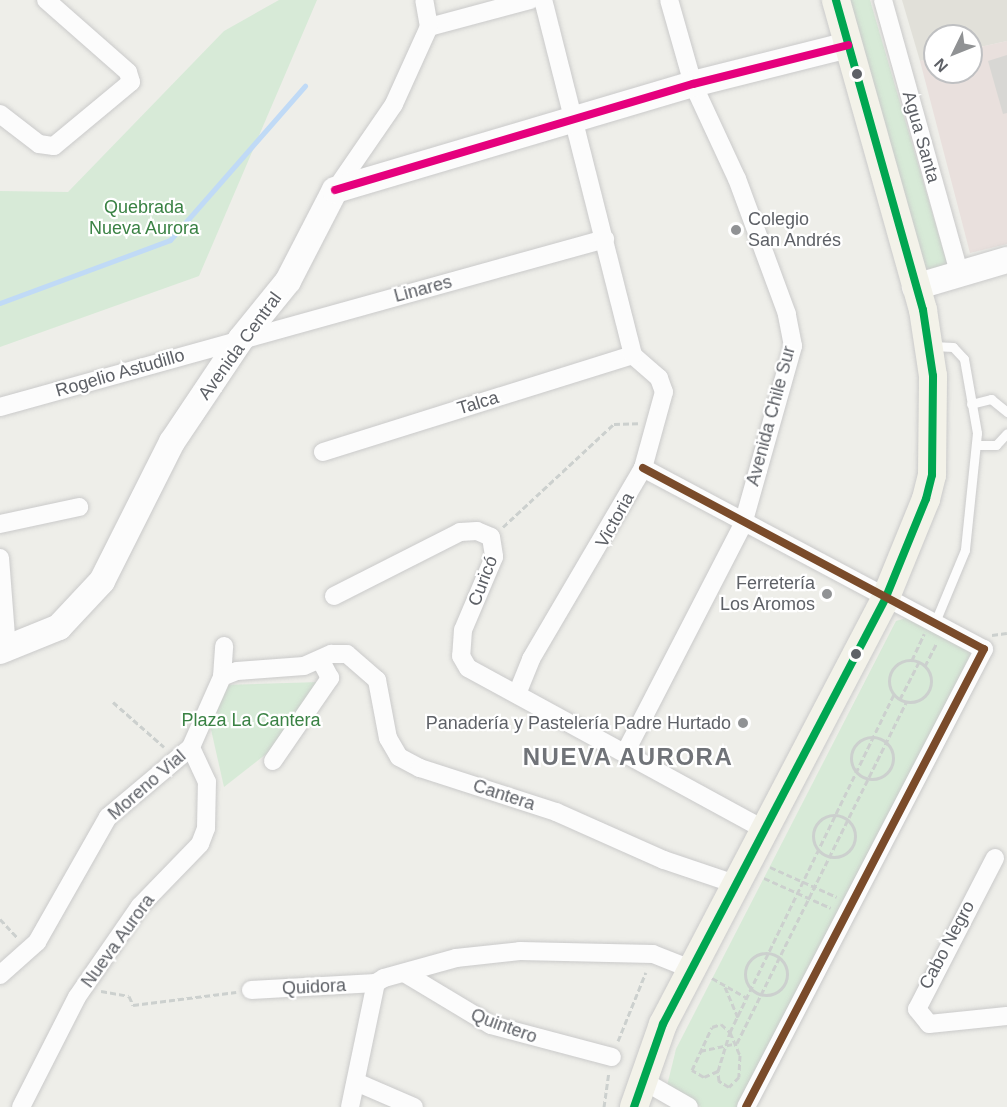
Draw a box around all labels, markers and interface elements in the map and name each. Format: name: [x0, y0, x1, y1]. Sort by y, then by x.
north arrow: [923, 24, 983, 84]
text: N: [931, 55, 951, 75]
unlabelled marker: [851, 68, 863, 80]
street label: Agua Santa: [898, 89, 944, 185]
park label: Quebrada Nueva Aurora: [88, 197, 200, 240]
place label: Colegio San Andrés: [748, 209, 842, 252]
marker: Colegio San Andrés: [729, 223, 743, 237]
street label: Linares: [392, 271, 454, 307]
street label: Avenida Central: [194, 288, 286, 404]
street label: Rogelio Astudillo: [53, 344, 187, 402]
street label: Avenida Chile Sur: [742, 344, 800, 488]
street label: Talca: [455, 387, 501, 419]
street label: Victoria: [591, 489, 639, 551]
street label: Curicó: [464, 553, 502, 609]
place label: Ferretería Los Aromos: [719, 573, 815, 616]
marker: Ferretería Los Aromos: [820, 587, 834, 601]
unlabelled marker: [850, 648, 862, 660]
park label: Plaza La Cantera: [181, 709, 321, 731]
place label: Panadería y Pastelería Padre Hurtado: [426, 712, 731, 734]
marker: Panadería y Pastelería Padre Hurtado: [736, 716, 750, 730]
district label: NUEVA AURORA: [522, 743, 734, 771]
street label: Moreno Vial: [104, 745, 190, 825]
street label: Cantera: [470, 775, 538, 815]
street label: Nueva Aurora: [77, 890, 159, 992]
street label: Cabo Negro: [915, 897, 979, 993]
street label: Quidora: [281, 975, 347, 999]
street label: Quintero: [468, 1004, 540, 1048]

